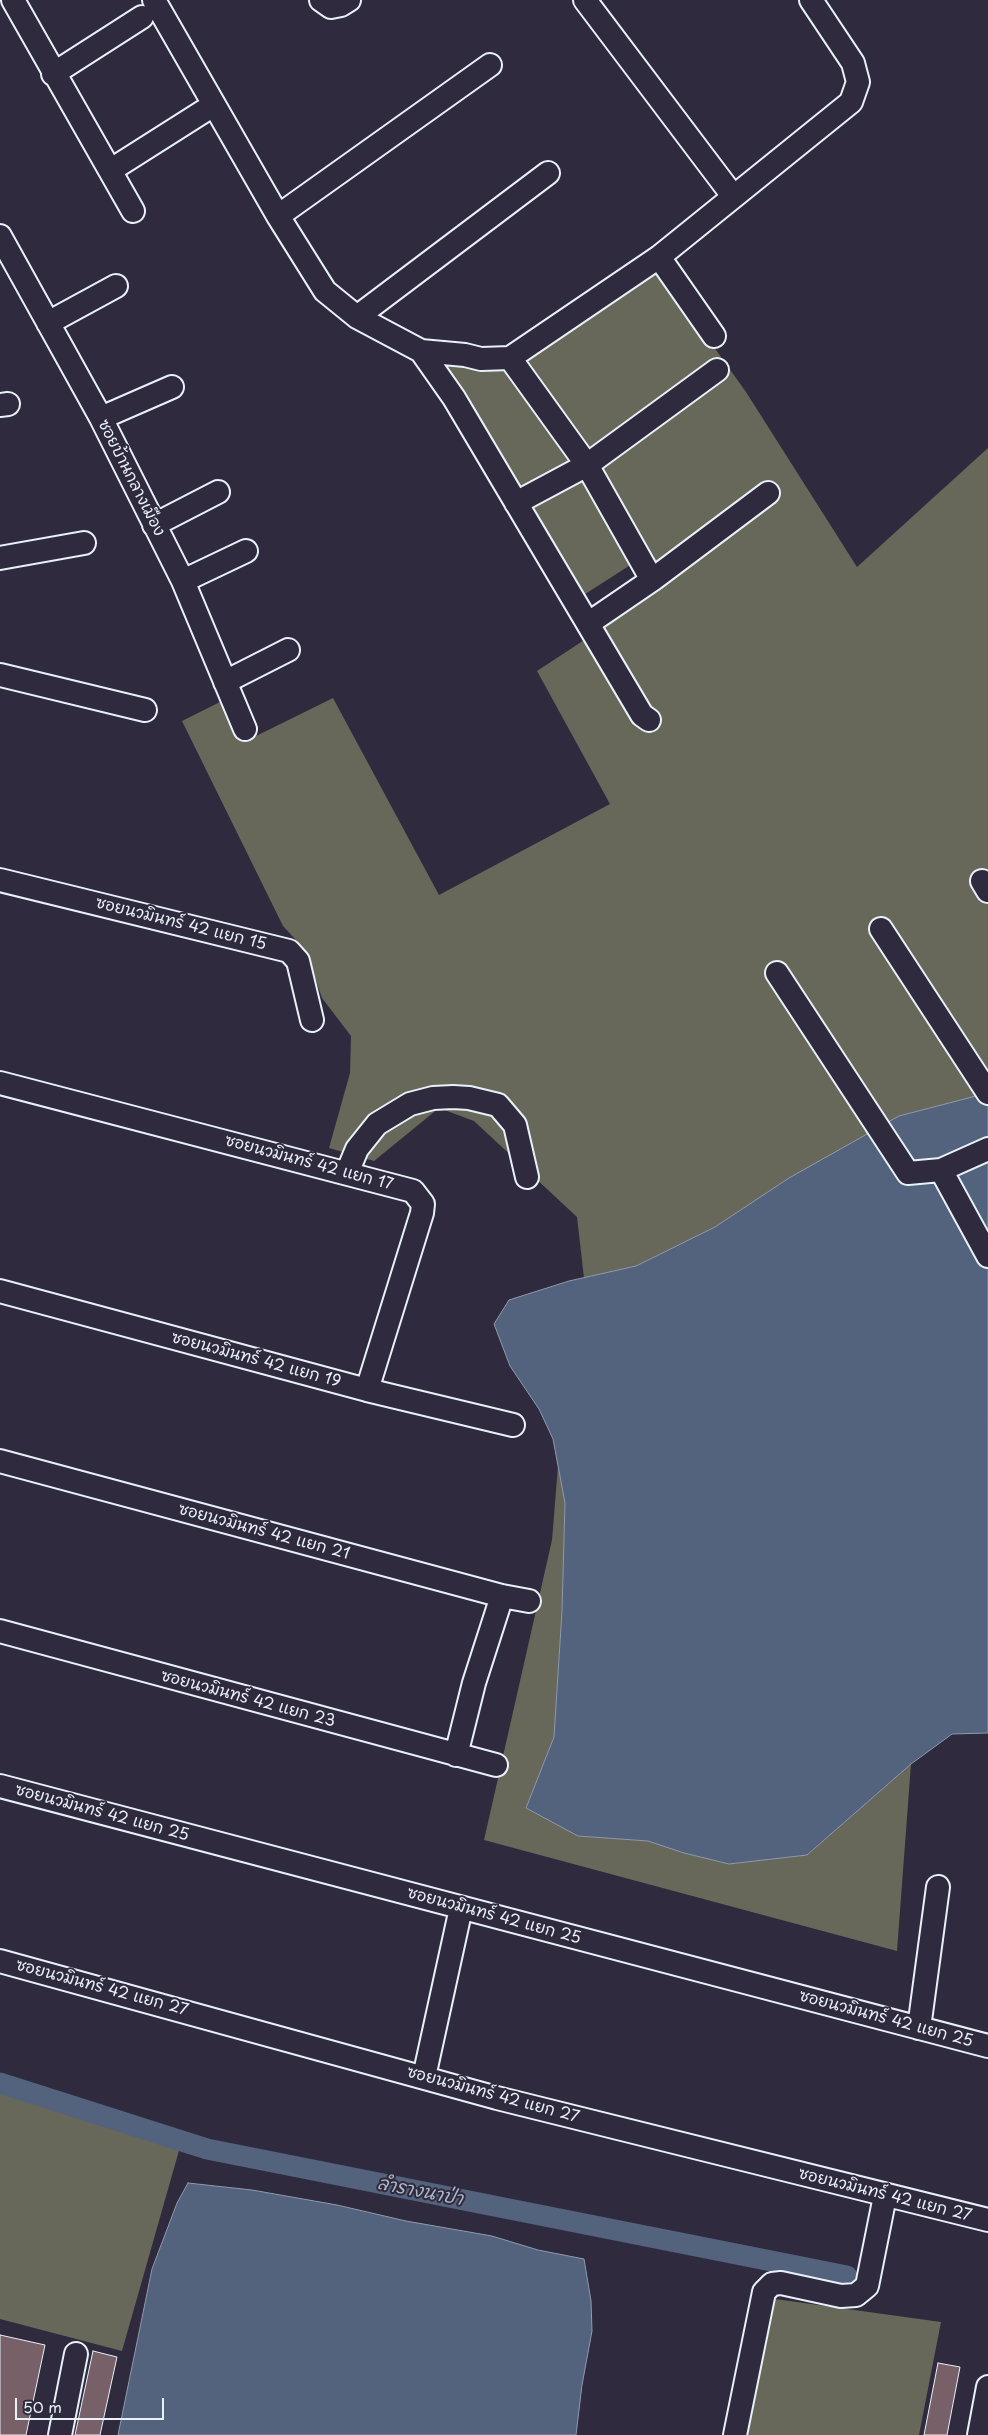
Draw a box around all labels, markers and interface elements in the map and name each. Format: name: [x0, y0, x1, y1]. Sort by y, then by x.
street label: ซอยบ้านกลางเมือง: [93, 417, 169, 539]
street label: ซอยนวมินทร์ 42 แยก 15: [94, 893, 268, 955]
street label: ซอยนวมินทร์ 42 แยก 17: [223, 1131, 395, 1195]
street label: ซอยนวมินทร์ 42 แยก 19: [169, 1328, 343, 1392]
street label: ซอยนวมินทร์ 42 แยก 21: [176, 1500, 352, 1564]
street label: ซอยนวมินทร์ 42 แยก 23: [159, 1666, 337, 1732]
street label: ซอยนวมินทร์ 42 แยก 25: [13, 1781, 191, 1845]
street label: ซอยนวมินทร์ 42 แยก 25: [405, 1884, 583, 1948]
street label: ซอยนวมินทร์ 42 แยก 27: [14, 1956, 190, 2020]
street label: ซอยนวมินทร์ 42 แยก 25: [797, 1987, 975, 2051]
street label: ซอยนวมินทร์ 42 แยก 27: [405, 2063, 581, 2127]
street label: ซอยนวมินทร์ 42 แยก 27: [796, 2164, 974, 2226]
water label: ลำรางนาป่า: [375, 2173, 465, 2211]
scale bar: [18, 2388, 166, 2420]
text: 50 m: [23, 2395, 62, 2418]

